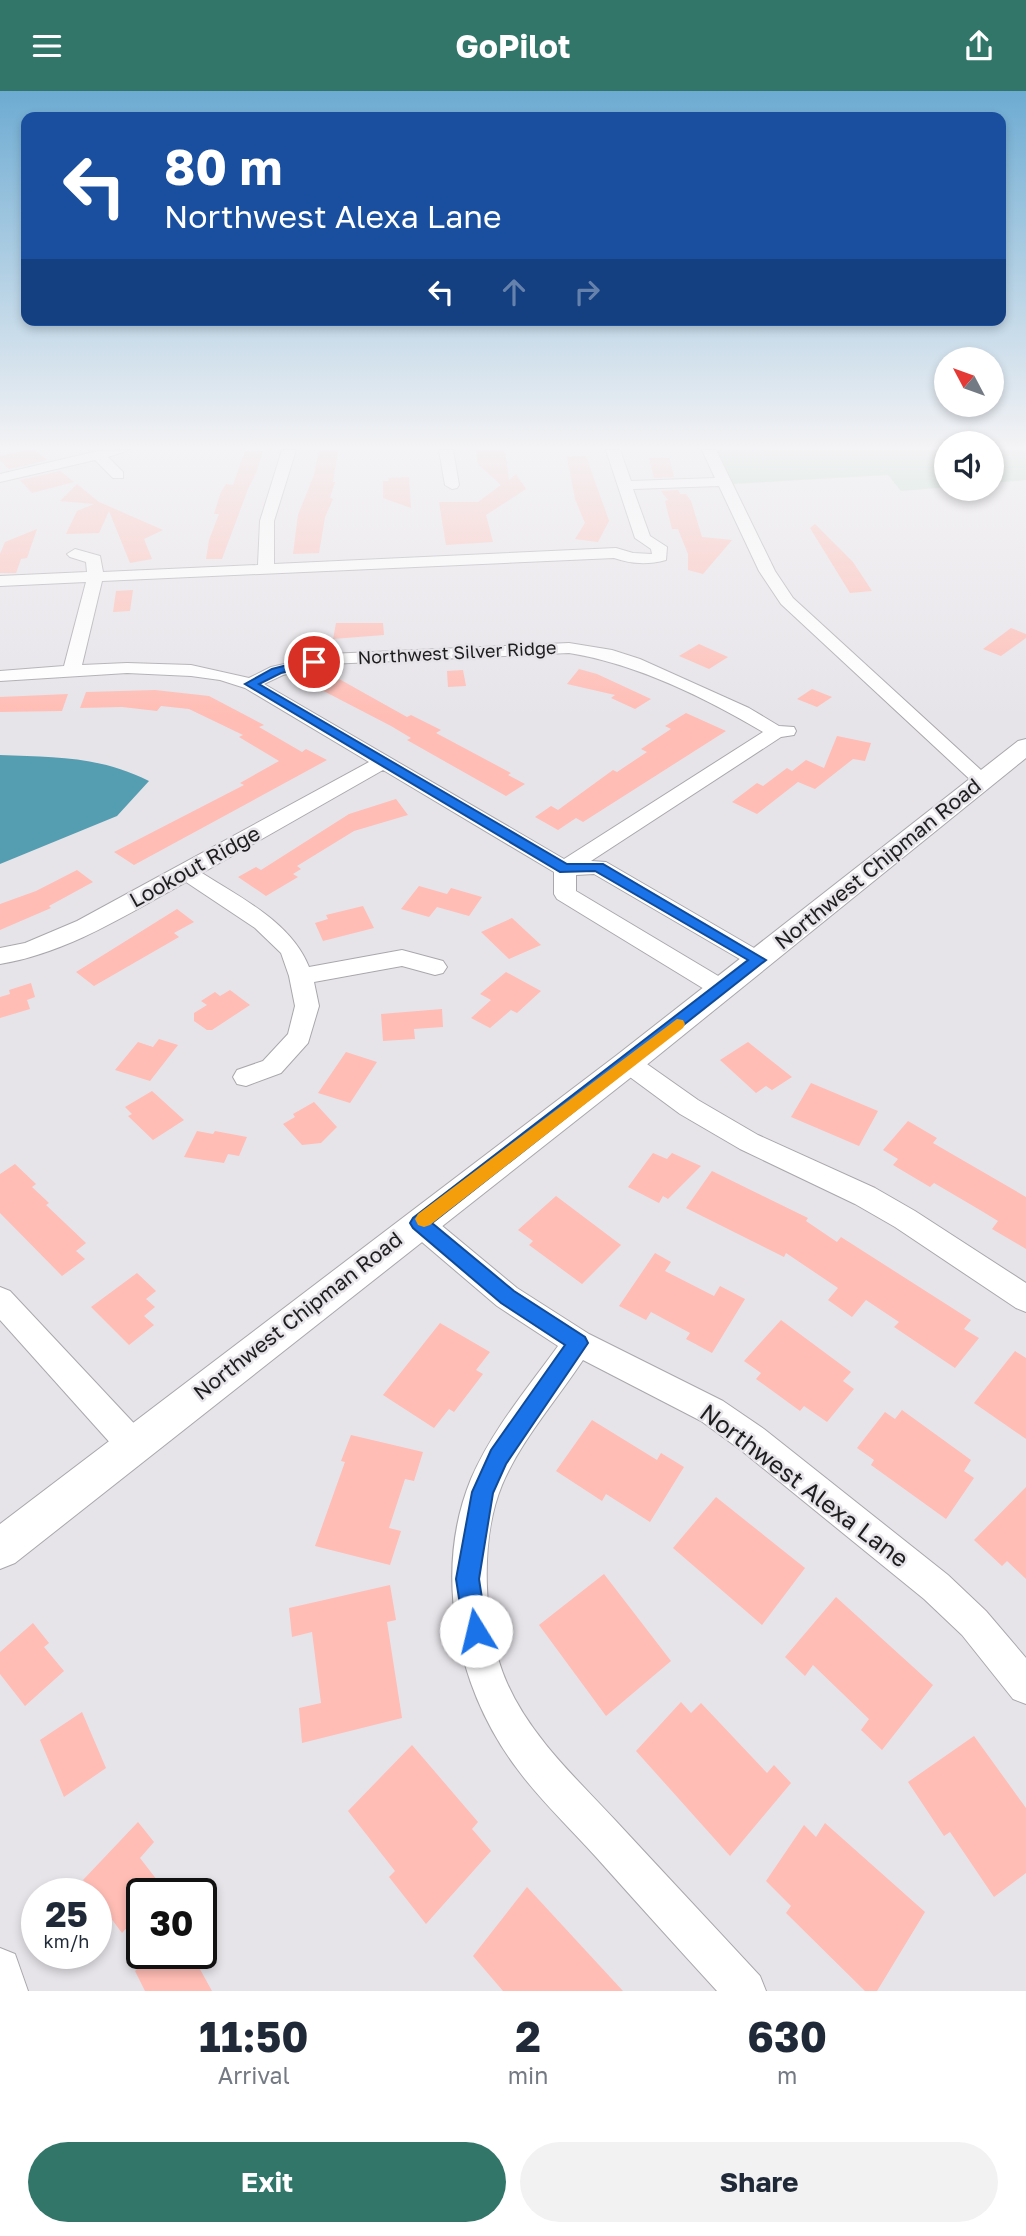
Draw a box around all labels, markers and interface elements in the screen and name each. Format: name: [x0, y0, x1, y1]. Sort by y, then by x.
icon: menu: [28, 27, 66, 65]
text: GoPilot: [455, 27, 571, 65]
icon: share: [960, 27, 998, 65]
text: 80 m: [164, 137, 282, 196]
icon: left: [49, 140, 140, 231]
text: Northwest Alexa Lane: [164, 197, 502, 235]
icon: left: [422, 273, 460, 311]
icon: ahead: [495, 273, 533, 311]
icon: right: [568, 273, 606, 311]
north arrow: [934, 347, 1004, 417]
map controls: [934, 347, 1004, 501]
button: sound: [934, 431, 1004, 501]
pin: [284, 632, 344, 692]
street label: Northwest Silver Ridge: [357, 636, 557, 668]
icon: arrive: [295, 643, 333, 681]
street label: Northwest Chipman Road: [769, 772, 986, 954]
street label: Lookout Ridge: [125, 820, 264, 913]
street label: Northwest Chipman Road: [188, 1226, 407, 1405]
street label: Northwest Alexa Lane: [695, 1397, 915, 1573]
position arrow: [439, 1594, 513, 1668]
speed limit sign: 30: [126, 1878, 217, 1969]
text: 25: [45, 1893, 88, 1935]
text: km/h: [44, 1930, 89, 1952]
text: 11:50: [199, 2011, 309, 2061]
text: 2: [515, 2011, 541, 2061]
text: 630: [747, 2011, 827, 2061]
text: Arrival: [218, 2061, 290, 2089]
text: min: [508, 2061, 548, 2089]
text: m: [777, 2061, 797, 2089]
button: Exit: [28, 2142, 506, 2222]
button: Share: [520, 2142, 998, 2222]

